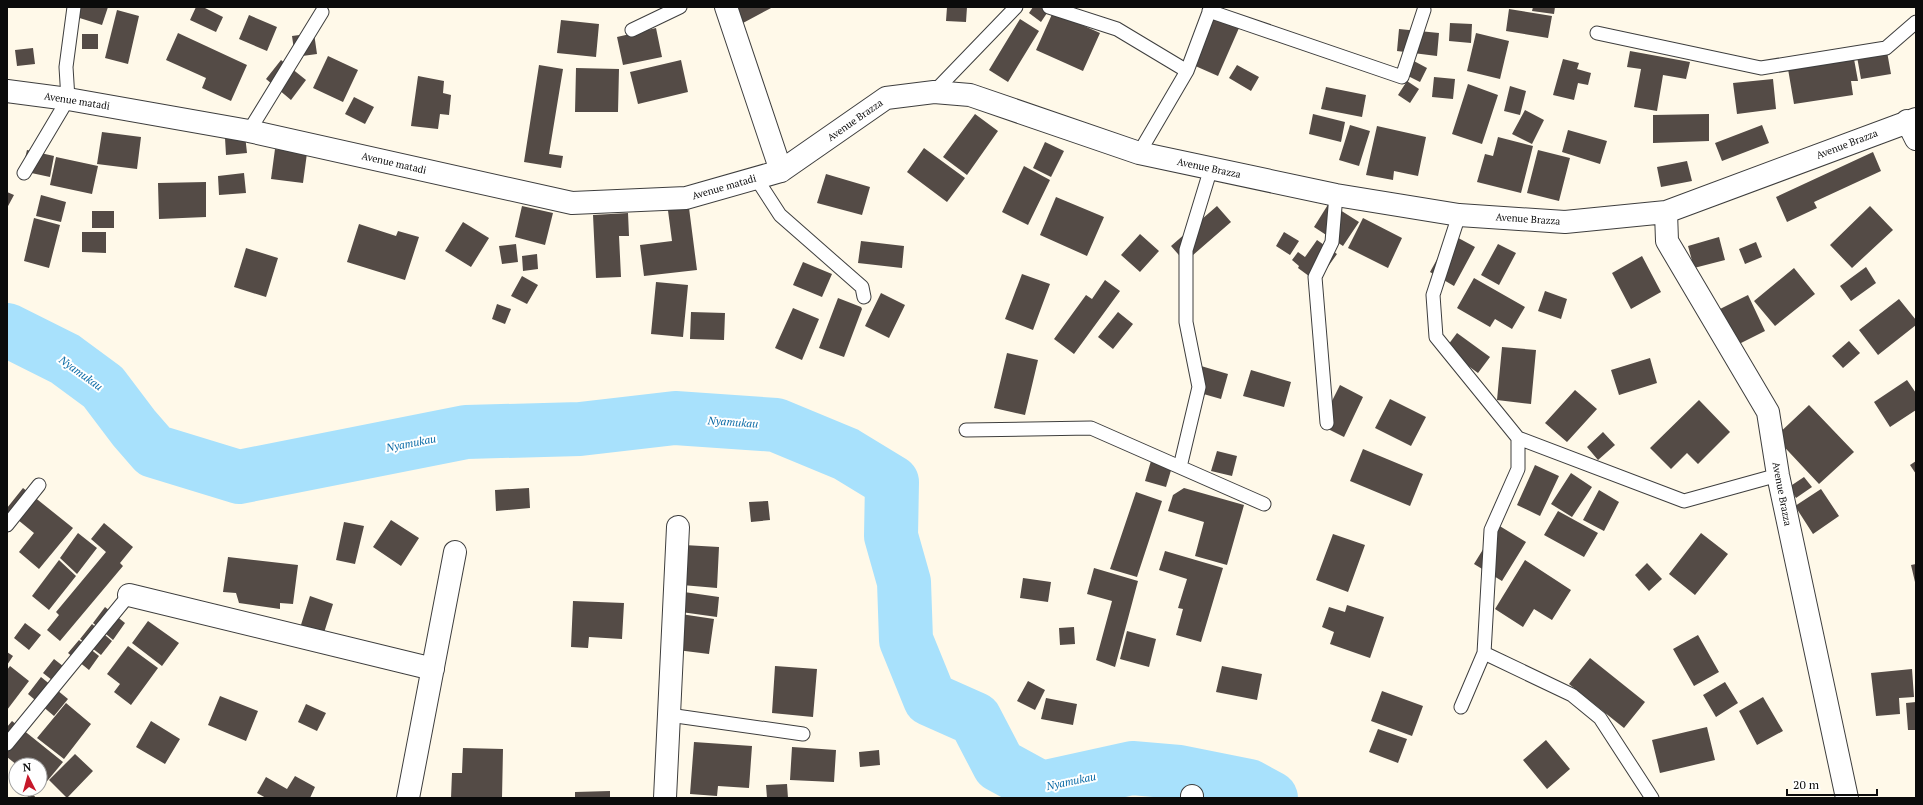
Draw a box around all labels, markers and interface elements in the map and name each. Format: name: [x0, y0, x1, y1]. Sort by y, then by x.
street label: Avenue matadi: [43, 89, 111, 113]
street label: Avenue Brazza: [825, 96, 885, 144]
street label: Avenue Brazza: [1814, 126, 1880, 162]
street label: Avenue matadi: [360, 149, 428, 177]
street label: Avenue Brazza: [1176, 155, 1242, 181]
street label: Avenue matadi: [690, 172, 758, 202]
street label: Avenue Brazza: [1495, 210, 1561, 228]
water label: Nyamukau: [56, 352, 106, 394]
water label: Nyamukau: [706, 413, 759, 431]
water label: Nyamukau: [384, 431, 437, 455]
street label: Avenue Brazza: [1769, 461, 1795, 527]
north arrow: [8, 757, 48, 797]
text: N: [22, 760, 32, 774]
water label: Nyamukau: [1044, 769, 1097, 793]
scale bar: [1787, 771, 1877, 797]
text: 20 m: [1793, 777, 1820, 792]

